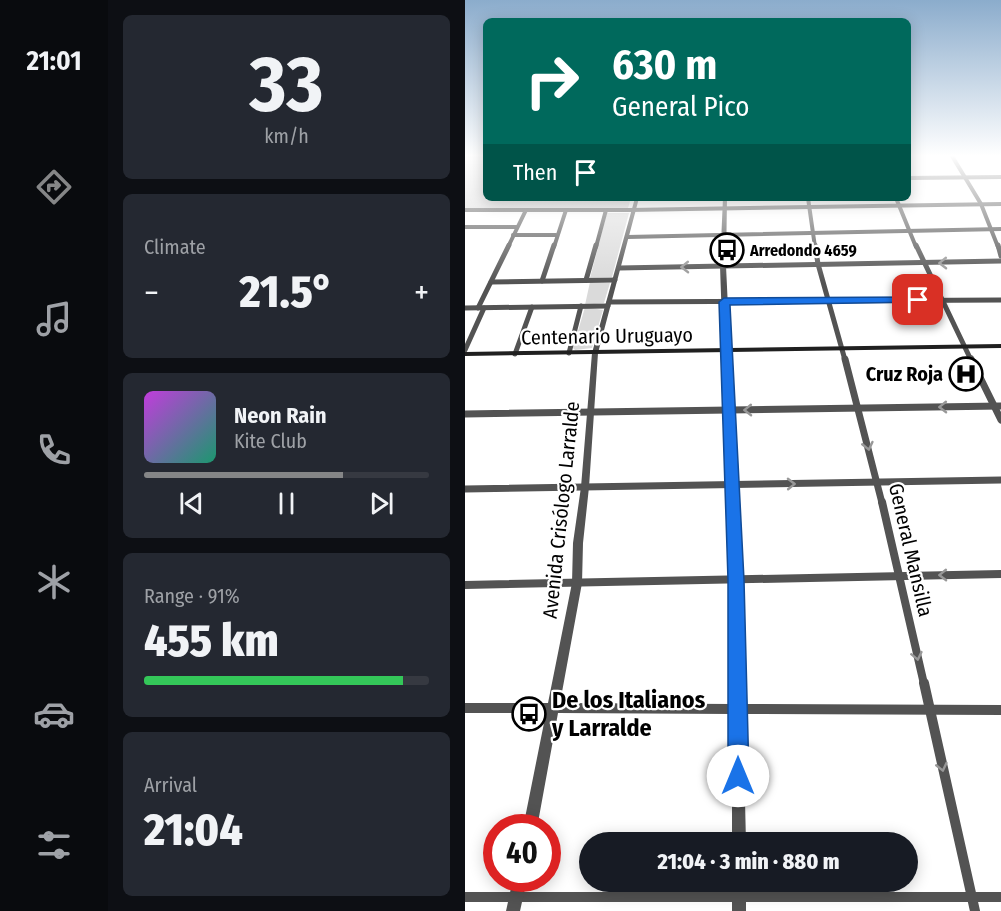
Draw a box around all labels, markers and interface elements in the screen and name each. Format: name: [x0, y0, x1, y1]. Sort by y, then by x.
text: 33: [250, 38, 323, 132]
text: 630 m: [612, 40, 717, 90]
icon: right: [513, 42, 591, 120]
text: 21:01: [26, 45, 82, 77]
text: General Pico: [612, 91, 750, 123]
text: km/h: [264, 124, 309, 148]
icon: arrive: [569, 156, 602, 189]
text: Then: [513, 159, 557, 186]
icon: directions: [33, 166, 75, 208]
bus stop icon: Arredondo 4659: [709, 232, 745, 268]
text: Climate: [144, 235, 206, 259]
place label: Arredondo 4659: [749, 241, 857, 260]
one-way arrow: [938, 256, 947, 269]
one-way arrow: [680, 261, 689, 273]
text: 21.5°: [239, 265, 333, 319]
text: −: [144, 273, 159, 313]
text: +: [414, 273, 429, 313]
pin: [892, 274, 943, 325]
icon: arrive: [901, 283, 934, 316]
icon: music: [33, 298, 75, 340]
street label: Centenario Uruguayo: [521, 323, 693, 349]
hospital icon: Cruz Roja: [948, 356, 984, 392]
place label: Cruz Roja: [866, 362, 943, 386]
street label: Avenida Crisólogo Larralde: [538, 400, 584, 620]
one-way arrow: [938, 400, 947, 413]
text: Neon Rain: [234, 402, 327, 429]
one-way arrow: [743, 404, 752, 417]
icon: phone: [33, 429, 75, 471]
text: Kite Club: [234, 429, 307, 453]
one-way arrow: [860, 441, 873, 451]
one-way arrow: [786, 478, 795, 490]
street label: General Mansilla: [884, 481, 938, 619]
icon: previous: [175, 487, 208, 520]
icon: pause: [270, 487, 303, 520]
icon: next: [365, 487, 398, 520]
icon: climate: [33, 561, 75, 603]
one-way arrow: [938, 569, 947, 581]
text: Range · 91%: [144, 584, 240, 608]
text: 455 km: [144, 614, 279, 668]
one-way arrow: [910, 651, 923, 661]
place label: De los Italianos y Larralde: [551, 686, 706, 742]
icon: car: [33, 693, 75, 735]
bus stop icon: De los Italianos y Larralde: [511, 696, 547, 732]
position arrow: [706, 744, 770, 808]
one-way arrow: [935, 762, 948, 772]
text: Arrival: [144, 773, 197, 797]
text: 21:04: [144, 803, 243, 857]
speed limit sign: 40: [483, 814, 561, 892]
icon: filters: [33, 824, 75, 866]
text: 21:04 · 3 min · 880 m: [658, 848, 839, 875]

